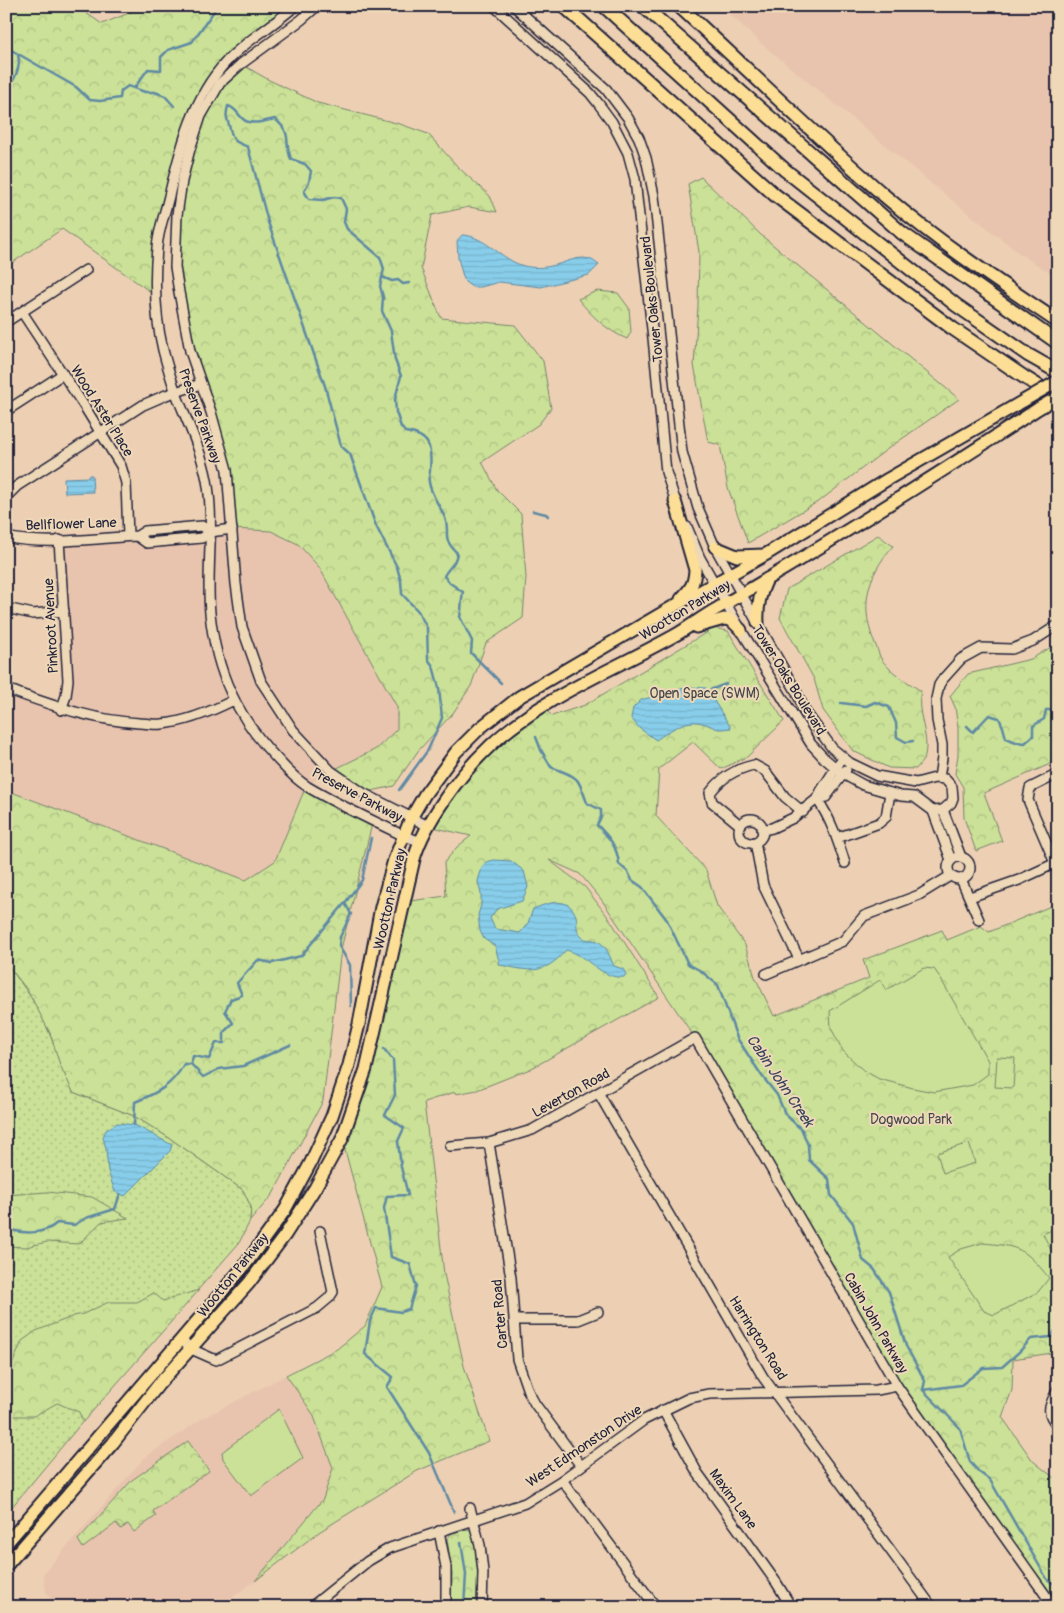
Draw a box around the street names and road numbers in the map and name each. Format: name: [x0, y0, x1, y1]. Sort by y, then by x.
street label: Tower Oaks Boulevard: [637, 235, 667, 363]
street label: Wood Aster Place: [67, 362, 137, 460]
street label: Preserve Parkway: [175, 366, 225, 466]
street label: Bellflower Lane: [25, 514, 117, 534]
street label: Wootton Parkway: [636, 576, 734, 644]
street label: Pinkroot Avenue: [40, 578, 62, 674]
street label: Tower Oaks Boulevard: [748, 622, 830, 738]
street label: Preserve Parkway: [309, 764, 405, 826]
street label: Wootton Parkway: [370, 847, 410, 951]
street label: Leverton Road: [529, 1065, 613, 1121]
street label: Wootton Parkway: [194, 1230, 272, 1320]
street label: Cabin John Parkway: [840, 1270, 912, 1376]
street label: Carter Road: [488, 1278, 512, 1349]
street label: Harrington Road: [725, 1293, 791, 1383]
street label: West Edmonston Drive: [523, 1401, 645, 1491]
street label: Maxim Lane: [706, 1466, 761, 1532]

